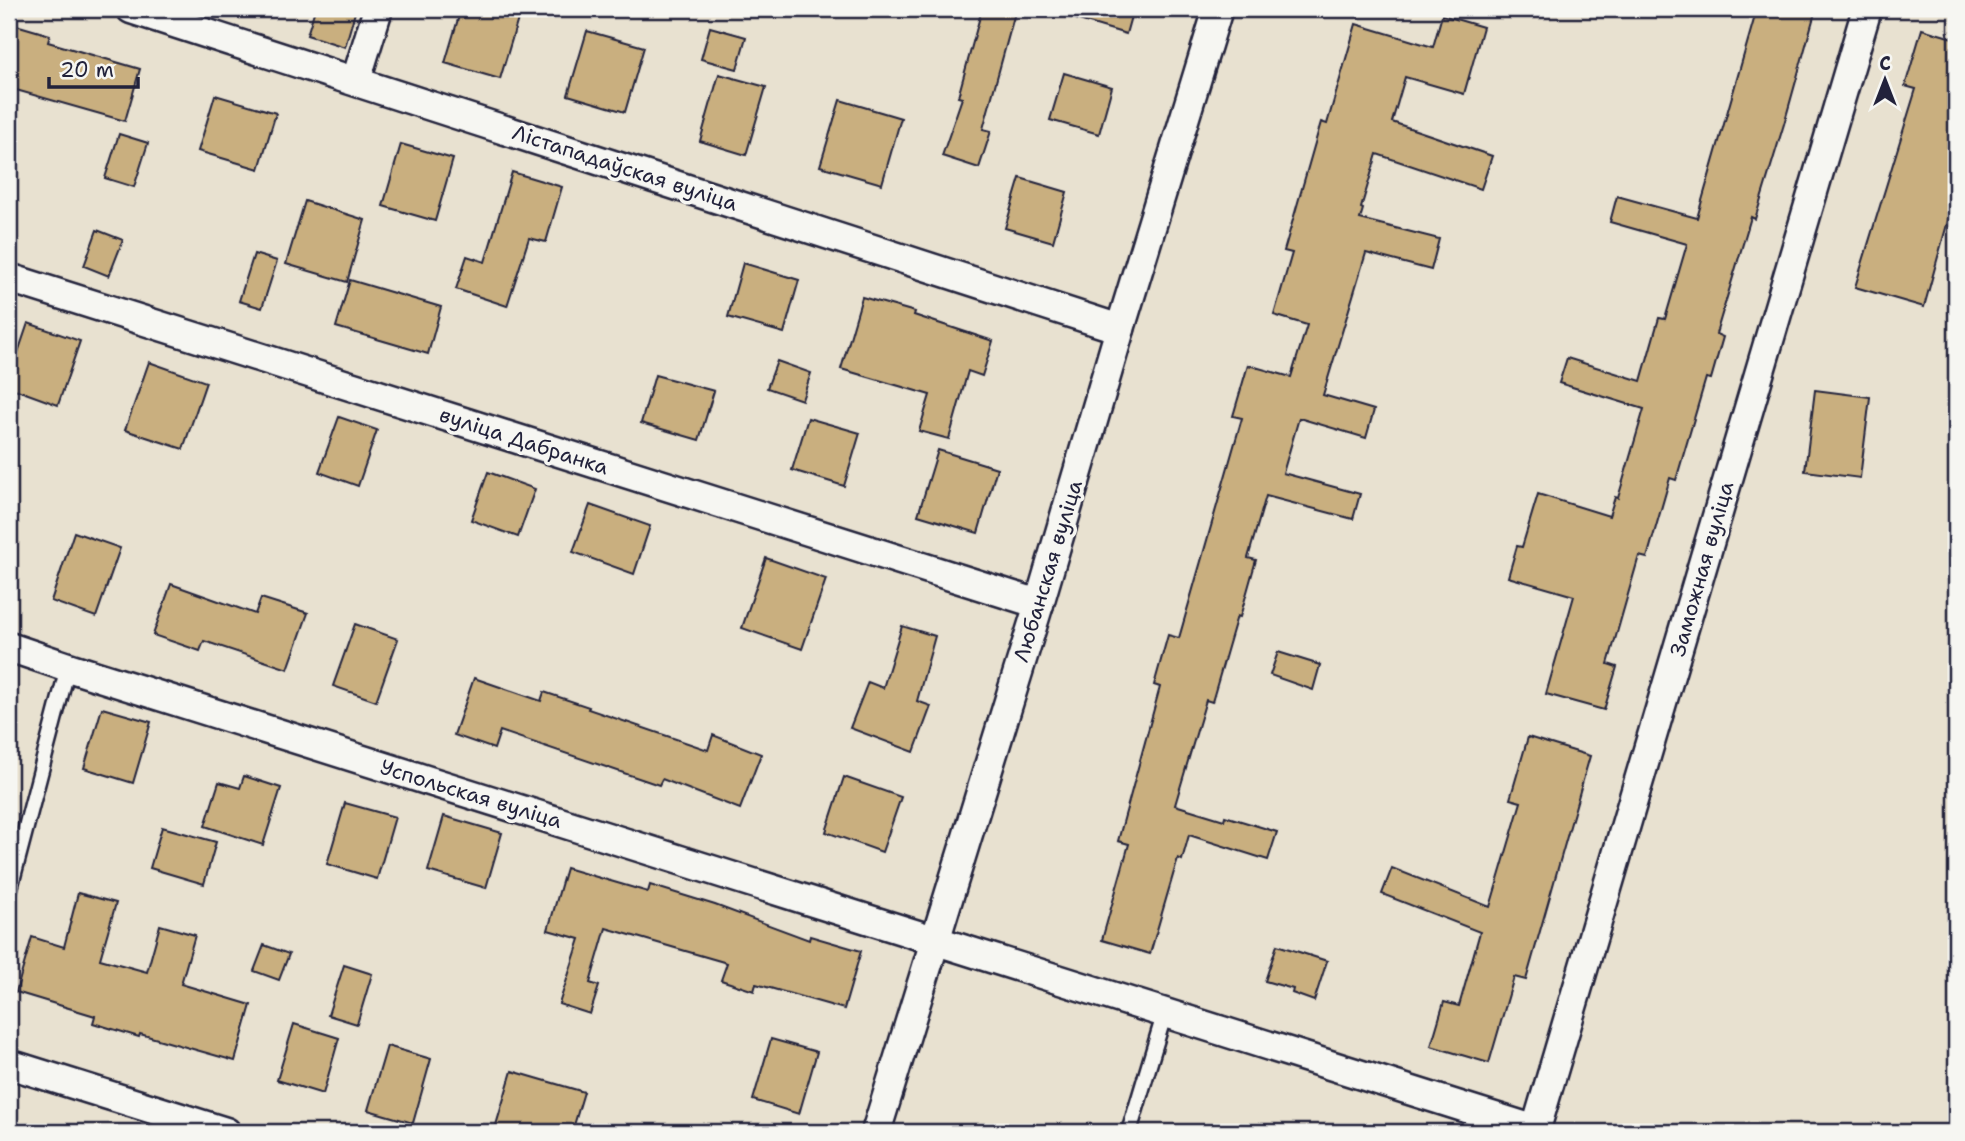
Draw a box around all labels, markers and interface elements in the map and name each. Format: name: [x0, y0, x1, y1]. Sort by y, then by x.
scale bar: [49, 46, 138, 90]
north arrow: [1850, 46, 1920, 116]
text: С: [1879, 51, 1891, 76]
text: 20 m: [60, 56, 114, 84]
street label: Лістападаўская вуліца: [509, 118, 741, 218]
street label: вуліца Дабранка: [436, 400, 612, 482]
street label: Любанская вуліца: [1007, 477, 1089, 665]
street label: Заможная вуліца: [1664, 478, 1740, 660]
street label: Успольская вуліца: [377, 753, 565, 835]

